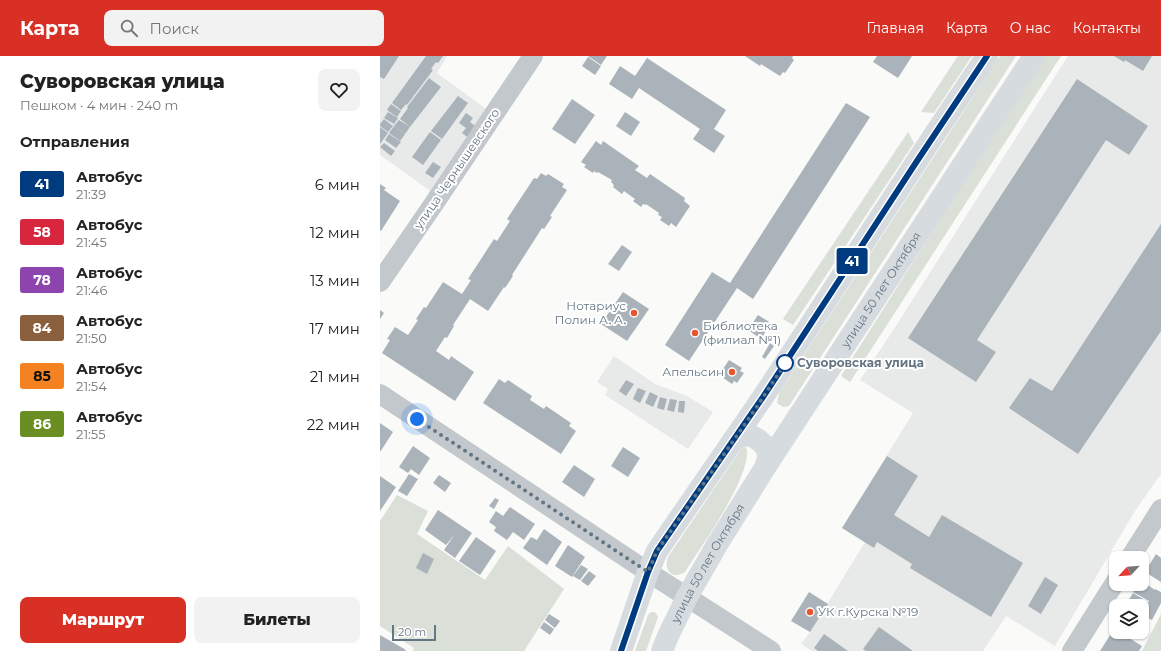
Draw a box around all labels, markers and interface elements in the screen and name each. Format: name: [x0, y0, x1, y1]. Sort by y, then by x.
search box: [104, 10, 384, 46]
text: Карта: [20, 17, 80, 40]
icon: search: [118, 17, 140, 39]
text: Поиск: [150, 19, 199, 38]
text: Главная: [866, 19, 924, 37]
text: Карта: [946, 19, 988, 37]
text: О нас: [1010, 19, 1051, 37]
text: Контакты: [1073, 19, 1141, 37]
button: heart: [318, 69, 360, 111]
text: Суворовская улица: [20, 70, 225, 93]
text: Пешком · 4 мин · 240 m: [20, 97, 178, 113]
street label: улица Чернышевского: [410, 105, 503, 233]
text: Отправления: [20, 132, 130, 151]
text: Автобус: [76, 167, 143, 186]
text: 41: [35, 175, 49, 193]
text: 6 мин: [315, 175, 360, 194]
text: 21:39: [76, 186, 106, 202]
text: Автобус: [76, 215, 143, 234]
text: 58: [33, 223, 51, 241]
text: 12 мин: [310, 223, 360, 242]
street label: улица 50 лет Октября: [837, 229, 924, 351]
text: 21:45: [76, 234, 107, 250]
line badge: 41: [834, 248, 870, 274]
text: 41: [845, 252, 859, 270]
text: Автобус: [76, 263, 143, 282]
text: 78: [33, 271, 51, 289]
text: 13 мин: [310, 271, 360, 290]
text: 21:46: [76, 282, 107, 298]
place label: Нотариус Полин А. А.: [555, 298, 626, 327]
marker: Нотариус Полин А. А.: [629, 308, 639, 318]
text: Автобус: [76, 311, 143, 330]
place label: Библиотека (филиал №1): [703, 318, 781, 347]
text: 84: [33, 319, 51, 337]
text: 17 мин: [310, 319, 360, 338]
marker: Библиотека (филиал №1): [690, 328, 700, 338]
text: 21:50: [76, 330, 107, 346]
marker: Суворовская улица: [776, 354, 794, 372]
place label: Суворовская улица: [797, 355, 924, 370]
text: Автобус: [76, 359, 143, 378]
place label: Апельсин: [662, 364, 724, 379]
text: 85: [33, 367, 51, 385]
text: 21 мин: [310, 367, 360, 386]
marker: Апельсин: [727, 367, 737, 377]
text: 21:54: [76, 378, 107, 394]
text: Автобус: [76, 407, 143, 426]
your location: [407, 409, 427, 429]
text: 86: [33, 415, 51, 433]
text: 22 мин: [307, 415, 360, 434]
text: 21:55: [76, 426, 105, 442]
street label: улица 50 лет Октября: [667, 501, 748, 626]
north arrow: [1109, 551, 1149, 591]
map controls: [1109, 551, 1149, 639]
button: Маршрут: [20, 597, 186, 643]
button: Билеты: [194, 597, 360, 643]
button: layers: [1109, 599, 1149, 639]
place label: УК г.Курска №19: [818, 604, 918, 619]
marker: УК г.Курска №19: [805, 607, 815, 617]
scale bar: [392, 623, 436, 642]
text: 20 m: [398, 625, 426, 639]

